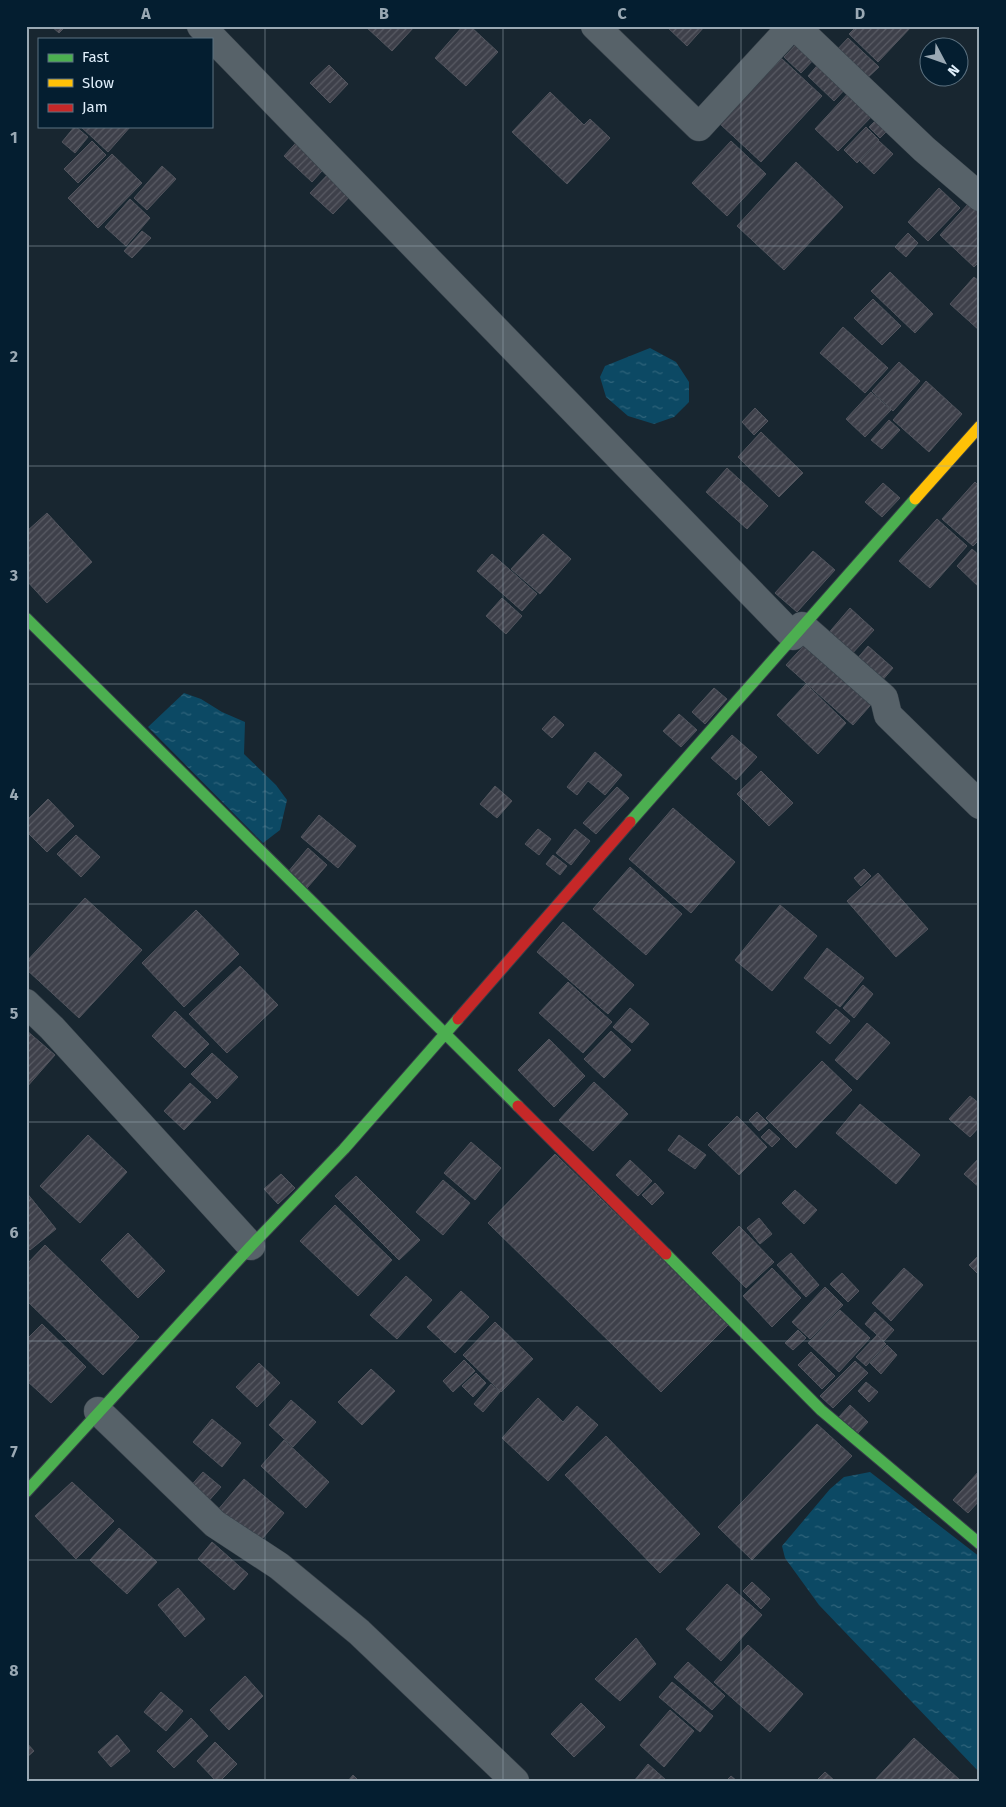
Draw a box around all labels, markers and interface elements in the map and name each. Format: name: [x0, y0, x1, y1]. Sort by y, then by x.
text: A: [140, 4, 151, 23]
text: B: [379, 4, 389, 23]
text: C: [617, 4, 627, 23]
text: D: [855, 4, 865, 23]
legend: [38, 38, 212, 128]
north arrow: [918, 38, 968, 88]
text: Fast: [82, 48, 109, 66]
text: N: [944, 61, 963, 79]
text: Slow: [82, 74, 114, 92]
text: Jam: [82, 98, 108, 116]
text: 1: [10, 128, 18, 147]
text: 2: [10, 347, 18, 366]
text: 3: [9, 566, 18, 585]
text: 4: [9, 785, 19, 804]
text: 5: [10, 1004, 19, 1023]
text: 6: [9, 1223, 19, 1242]
text: 7: [10, 1442, 18, 1461]
text: 8: [9, 1661, 19, 1680]

